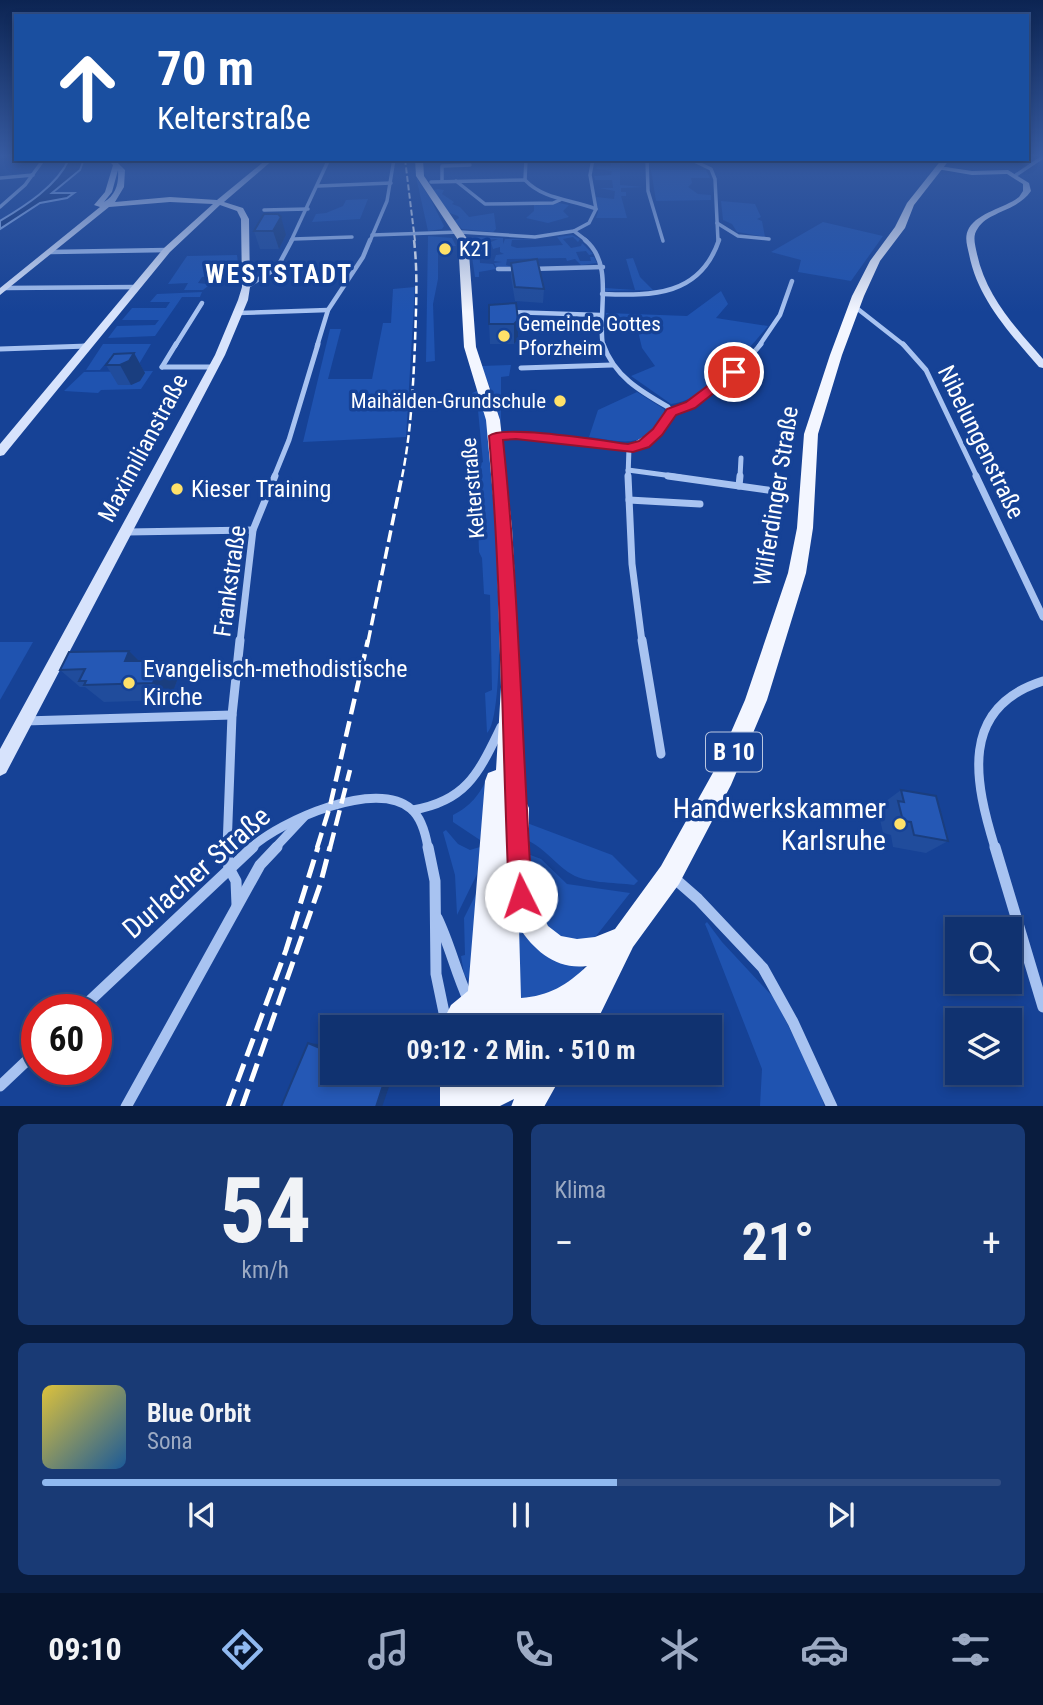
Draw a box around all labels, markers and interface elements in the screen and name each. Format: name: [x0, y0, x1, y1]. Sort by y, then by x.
text: 70 m: [157, 40, 254, 97]
icon: ahead: [42, 42, 133, 133]
text: Kelterstraße: [157, 99, 311, 137]
place label: K21: [459, 237, 491, 261]
marker: K21: [437, 241, 453, 257]
district label: WESTSTADT: [205, 259, 353, 289]
place label: Gemeinde Gottes Pforzheim: [518, 312, 661, 360]
marker: Gemeinde Gottes Pforzheim: [496, 328, 512, 344]
pin: [704, 342, 764, 402]
icon: arrive: [715, 353, 753, 391]
street label: Nibelungenstraße: [932, 361, 1030, 523]
street label: Maximilianstraße: [92, 369, 194, 527]
place label: Maihälden-Grundschule: [351, 389, 546, 413]
marker: Maihälden-Grundschule: [552, 393, 568, 409]
street label: Wilferdinger Straße: [748, 404, 804, 588]
street label: Kelterstraße: [457, 437, 489, 539]
place label: Kieser Training: [191, 475, 331, 503]
marker: Kieser Training: [169, 481, 185, 497]
street label: Frankstraße: [208, 524, 252, 638]
place label: Evangelisch-methodistische Kirche: [143, 655, 407, 711]
marker: Evangelisch-methodistische Kirche: [121, 675, 137, 691]
road number: B 10: [706, 732, 762, 772]
place label: Handwerkskammer Karlsruhe: [673, 792, 886, 857]
street label: Durlacher Straße: [116, 799, 277, 945]
marker: Handwerkskammer Karlsruhe: [892, 816, 908, 832]
position arrow: [484, 859, 558, 933]
map controls: [945, 917, 1022, 1085]
button: search: [945, 917, 1022, 994]
speed limit sign: 60: [21, 994, 112, 1085]
button: layers: [945, 1008, 1022, 1085]
text: 09:12 · 2 Min. · 510 m: [407, 1035, 635, 1065]
text: 54: [219, 1158, 311, 1264]
text: Klima: [555, 1177, 606, 1204]
text: 21°: [741, 1212, 814, 1273]
text: −: [555, 1221, 574, 1265]
text: +: [982, 1221, 1001, 1265]
text: km/h: [242, 1257, 289, 1284]
text: Blue Orbit: [147, 1398, 251, 1428]
text: Sona: [147, 1428, 193, 1455]
icon: previous: [183, 1496, 221, 1534]
icon: pause: [502, 1496, 540, 1534]
icon: next: [822, 1496, 860, 1534]
icon: directions: [218, 1625, 267, 1674]
icon: music: [364, 1625, 413, 1674]
icon: phone: [509, 1625, 558, 1674]
icon: climate: [655, 1625, 704, 1674]
icon: car: [800, 1625, 849, 1674]
icon: filters: [946, 1625, 995, 1674]
text: 09:10: [48, 1630, 122, 1668]

